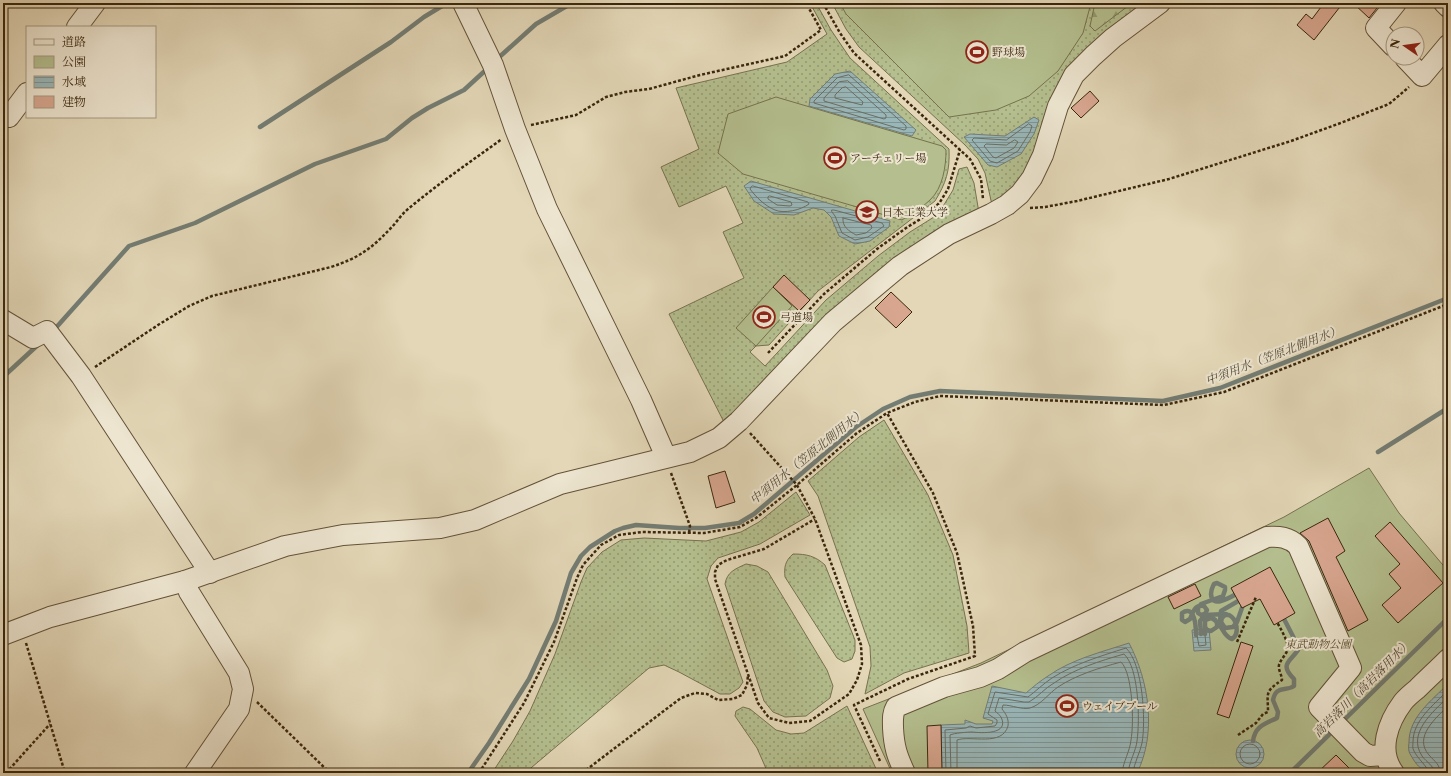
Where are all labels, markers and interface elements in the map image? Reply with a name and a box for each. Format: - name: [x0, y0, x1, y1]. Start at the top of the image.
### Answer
- legend: [26, 26, 156, 118]
- north arrow: [1385, 26, 1425, 66]
- text: 道路: [62, 34, 86, 49]
- text: N: [1387, 37, 1403, 50]
- sports icon: 野球場: [964, 39, 990, 65]
- place label: 野球場: [992, 45, 1025, 59]
- text: 公園: [62, 54, 86, 69]
- text: 水域: [62, 74, 86, 89]
- text: 建物: [62, 94, 86, 109]
- sports icon: アーチェリー場: [822, 145, 848, 171]
- place label: アーチェリー場: [850, 151, 926, 165]
- school or university icon: 日本工業大学: [854, 199, 880, 225]
- place label: 日本工業大学: [882, 205, 948, 219]
- sports icon: 弓道場: [751, 304, 777, 330]
- place label: 弓道場: [780, 310, 813, 324]
- water label: 中須用水（笠原北側用水）: [1203, 322, 1343, 388]
- water label: 中須用水（笠原北側用水）: [746, 405, 868, 507]
- water label: 高岩落川（高岩落用水）: [1310, 636, 1414, 740]
- park label: 東武動物公園: [1285, 637, 1353, 651]
- sports icon: ウェイブプール: [1054, 693, 1080, 719]
- place label: ウェイブプール: [1082, 699, 1158, 713]

